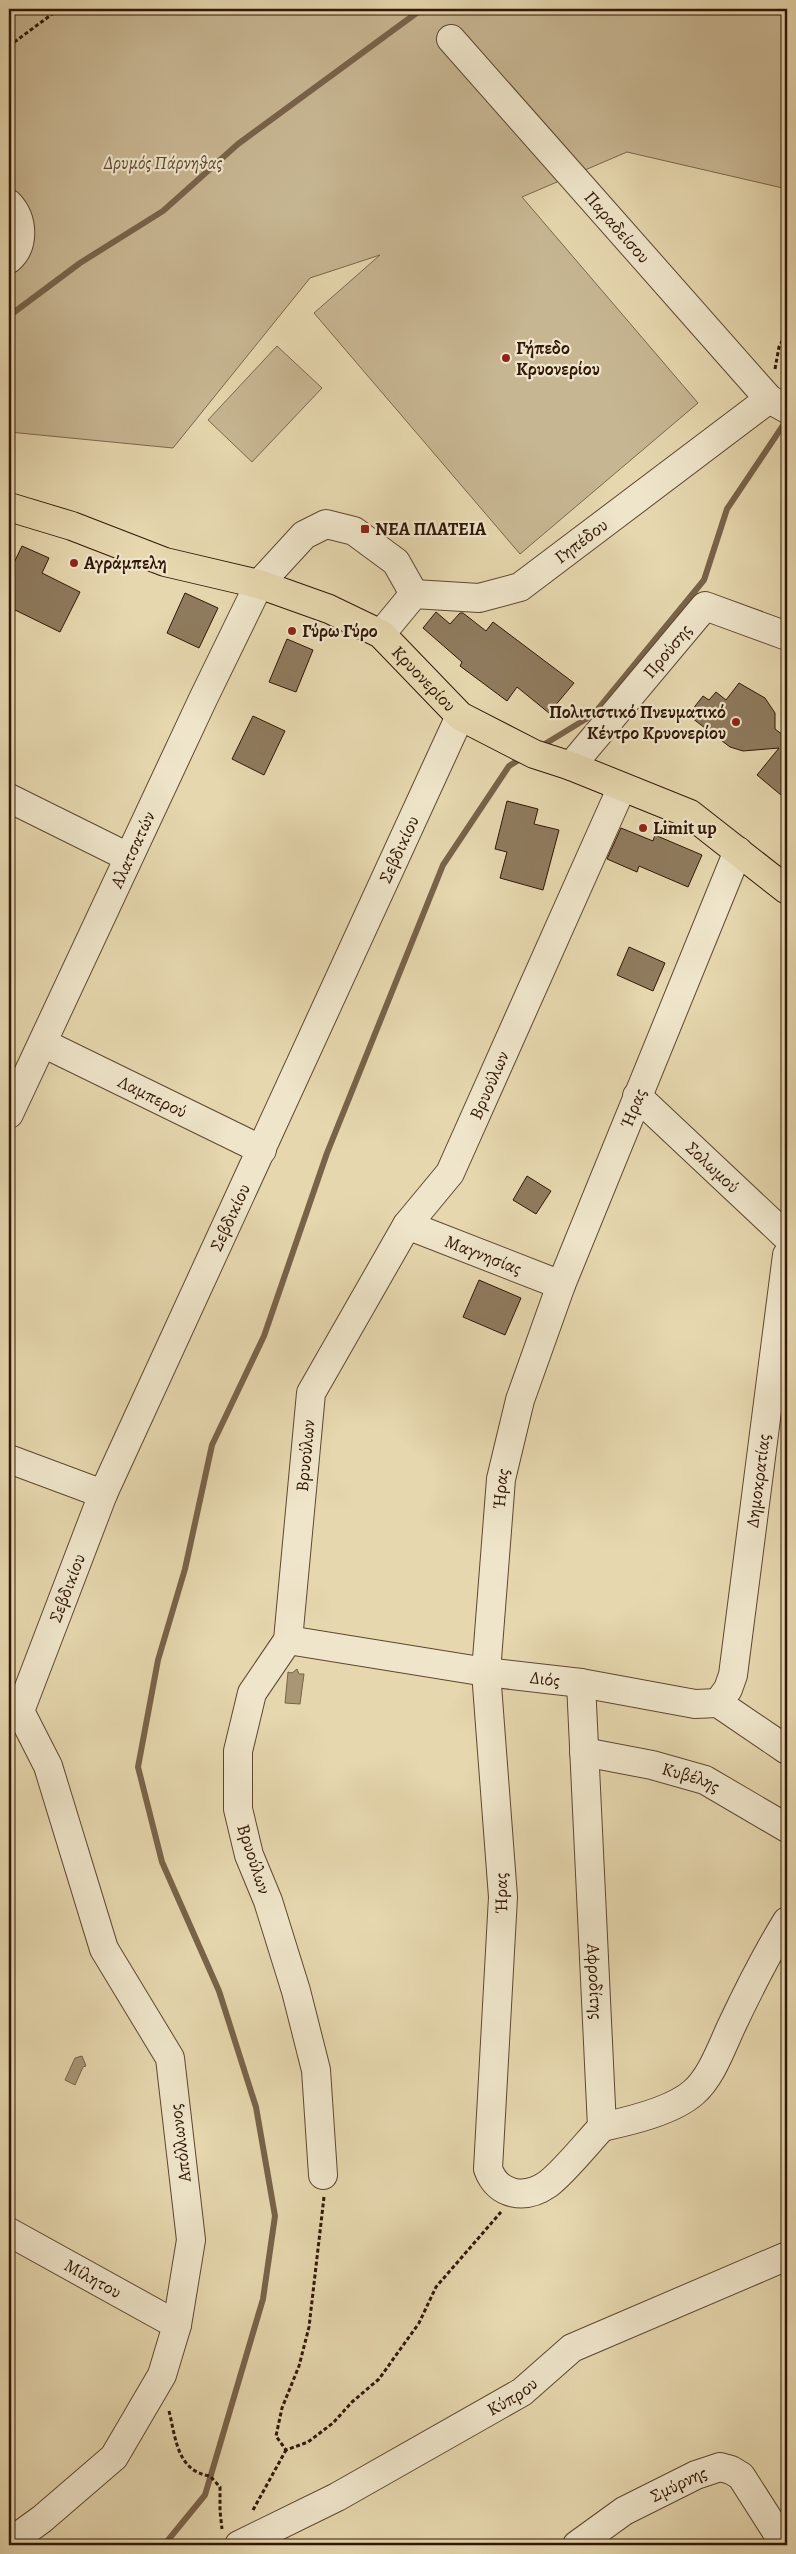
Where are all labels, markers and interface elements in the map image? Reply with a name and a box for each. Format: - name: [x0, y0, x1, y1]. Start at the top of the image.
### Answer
- park label: Δρυμός Πάρνηθας: [103, 151, 222, 175]
- street label: Παραδείσου: [579, 186, 656, 269]
- place label: Γήπεδο Κρυονερίου: [516, 336, 600, 381]
- marker: Γήπεδο Κρυονερίου: [500, 352, 512, 364]
- street label: Γηπέδου: [549, 513, 613, 569]
- place label: ΝΕΑ ΠΛΑΤΕΙΑ: [375, 517, 487, 541]
- marker: ΝΕΑ ΠΛΑΤΕΙΑ: [359, 523, 371, 535]
- place label: Αγράμπελη: [83, 551, 167, 575]
- marker: Αγράμπελη: [68, 557, 80, 569]
- place label: Γύρω Γύρο: [302, 619, 378, 643]
- street label: Προύσης: [637, 619, 697, 683]
- marker: Γύρω Γύρο: [286, 625, 298, 637]
- street label: Κρυονερίου: [386, 640, 461, 717]
- place label: Πολιτιστικό Πνευματικό Κέντρο Κρυονερίου: [549, 700, 726, 745]
- marker: Πολιτιστικό Πνευματικό Κέντρο Κρυονερίου: [730, 716, 742, 728]
- street label: Αλατσατών: [104, 807, 161, 893]
- street label: Σεβδικίου: [373, 812, 425, 887]
- place label: Limit up: [653, 816, 717, 840]
- marker: Limit up: [637, 822, 649, 834]
- street label: Βρυούλων: [463, 1047, 515, 1123]
- street label: Λαμπερού: [113, 1069, 191, 1124]
- street label: Ήρας: [614, 1085, 652, 1131]
- street label: Σολωμού: [681, 1136, 745, 1198]
- street label: Σεβδικίου: [204, 1180, 256, 1255]
- street label: Μαγνησίας: [441, 1229, 525, 1281]
- street label: Βρυούλων: [290, 1418, 320, 1493]
- street label: Δημοκρατίας: [740, 1432, 776, 1529]
- street label: Ήρας: [487, 1466, 515, 1510]
- street label: Σεβδικίου: [43, 1550, 91, 1626]
- street label: Διός: [529, 1665, 561, 1692]
- street label: Κυβέλης: [659, 1756, 725, 1798]
- street label: Βρυούλων: [231, 1821, 277, 1897]
- street label: Ήρας: [489, 1872, 513, 1914]
- street label: Αφροδίτης: [581, 1942, 609, 2020]
- street label: Απόλλωνος: [163, 2103, 197, 2184]
- street label: Μίλητου: [60, 2253, 126, 2304]
- street label: Κύπρου: [482, 2372, 543, 2422]
- street label: Σμύρνης: [646, 2460, 710, 2508]

